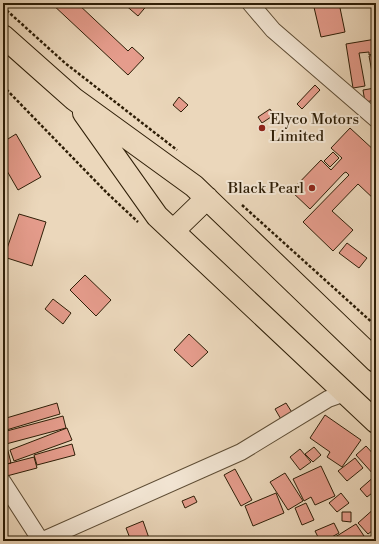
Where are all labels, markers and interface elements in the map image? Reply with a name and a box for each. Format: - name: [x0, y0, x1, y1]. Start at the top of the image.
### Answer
- place label: Elyco Motors Limited: [270, 110, 359, 146]
- marker: Elyco Motors Limited: [257, 123, 267, 133]
- place label: Black Pearl: [227, 179, 305, 198]
- marker: Black Pearl: [307, 183, 317, 193]

